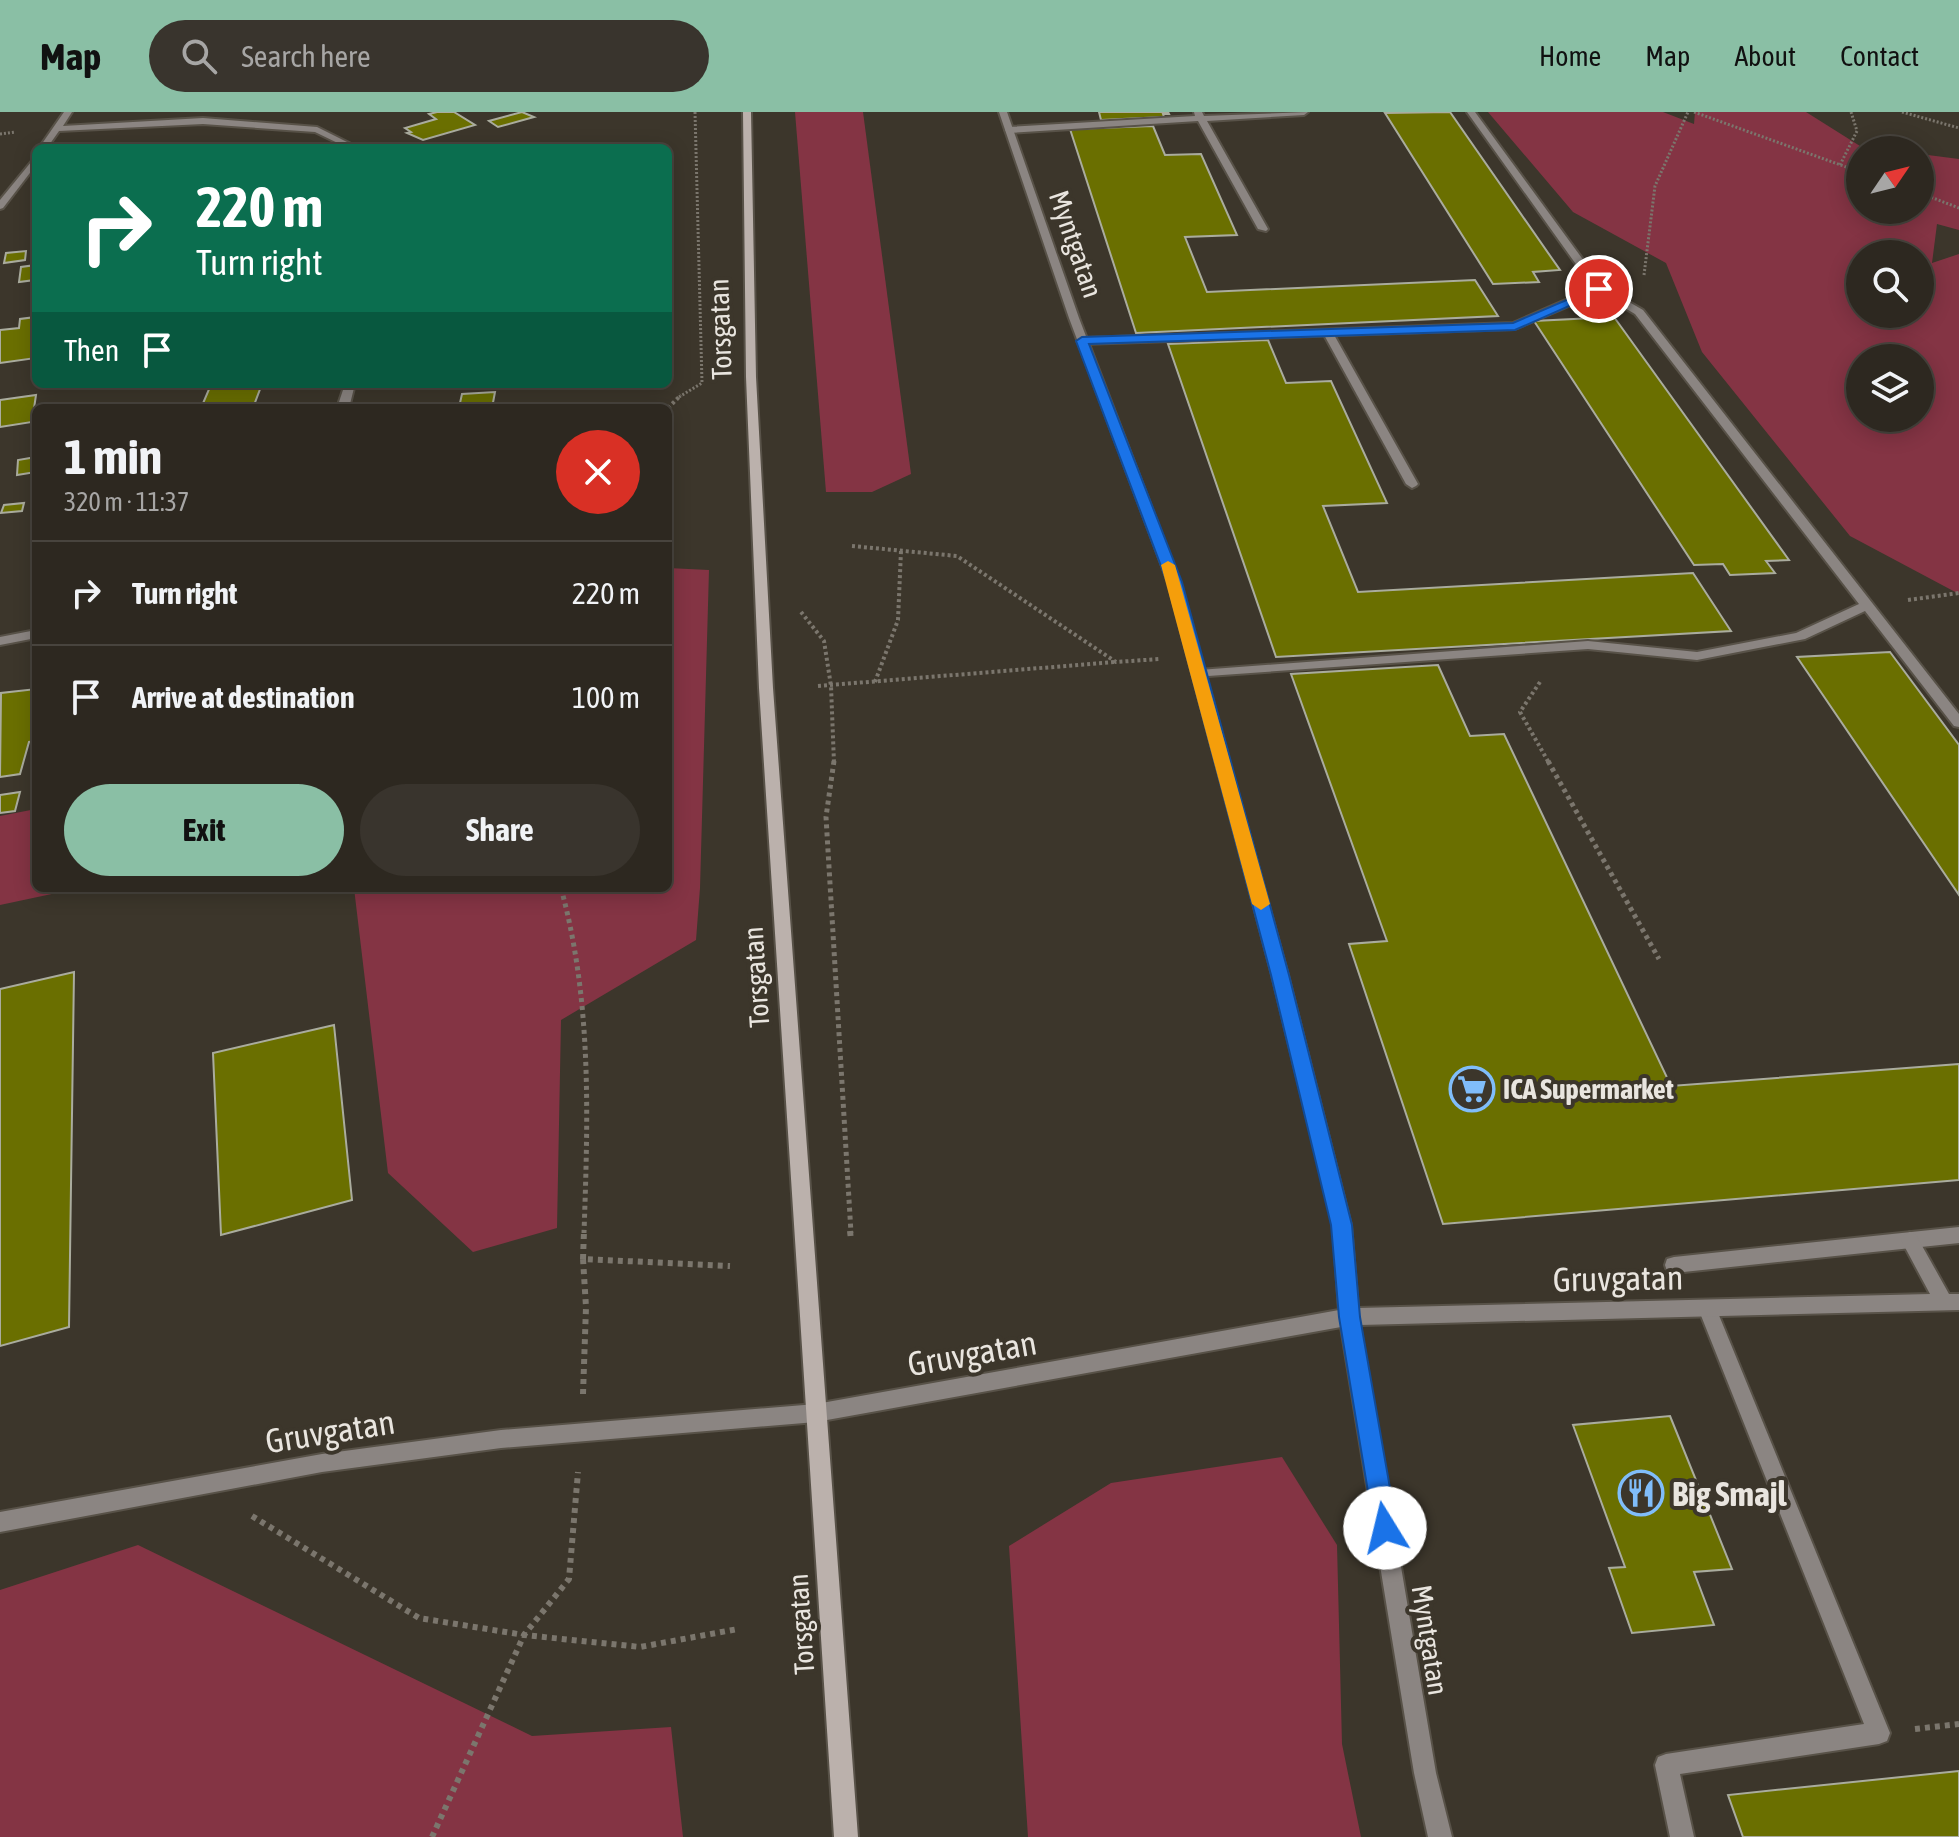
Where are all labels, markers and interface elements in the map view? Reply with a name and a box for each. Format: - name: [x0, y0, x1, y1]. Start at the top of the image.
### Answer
- search box: [149, 20, 709, 92]
- icon: search: [177, 34, 221, 78]
- text: Map: [40, 35, 101, 78]
- text: Search here: [241, 39, 371, 73]
- text: Home: [1539, 40, 1601, 72]
- text: Map: [1645, 40, 1690, 72]
- text: About: [1734, 40, 1796, 72]
- text: Contact: [1840, 40, 1919, 72]
- north arrow: [1846, 136, 1934, 224]
- map controls: [1846, 136, 1934, 432]
- text: 220 m: [196, 175, 323, 239]
- icon: right: [64, 176, 168, 280]
- street label: Myntgatan: [1043, 186, 1109, 302]
- button: search: [1846, 240, 1934, 328]
- text: Turn right: [196, 241, 323, 283]
- pin: [1565, 255, 1633, 323]
- icon: arrive: [1577, 267, 1621, 311]
- street label: Torsgatan: [702, 278, 738, 380]
- icon: arrive: [135, 328, 179, 372]
- text: Then: [64, 333, 119, 367]
- button: layers: [1846, 344, 1934, 432]
- text: 1 min: [64, 429, 162, 484]
- button: close: [556, 430, 640, 514]
- text: 320 m · 11:37: [64, 487, 189, 517]
- icon: right: [64, 571, 108, 615]
- text: Turn right: [132, 576, 238, 610]
- text: 220 m: [572, 576, 640, 610]
- icon: arrive: [64, 675, 108, 719]
- text: Arrive at destination: [132, 680, 354, 714]
- text: 100 m: [572, 680, 640, 714]
- button: Exit: [64, 784, 344, 876]
- button: Share: [360, 784, 640, 876]
- street label: Torsgatan: [737, 925, 775, 1029]
- supermarket icon: ICA Supermarket: [1448, 1065, 1496, 1113]
- place label: ICA Supermarket: [1503, 1073, 1674, 1105]
- street label: Gruvgatan: [1553, 1257, 1683, 1299]
- street label: Gruvgatan: [904, 1322, 1040, 1384]
- street label: Gruvgatan: [263, 1402, 397, 1460]
- restaurant icon: Big Smajl: [1617, 1469, 1665, 1517]
- place label: Big Smajl: [1672, 1474, 1788, 1513]
- position arrow: [1343, 1486, 1427, 1570]
- street label: Torsgatan: [782, 1572, 820, 1676]
- street label: Myntgatan: [1406, 1583, 1454, 1697]

